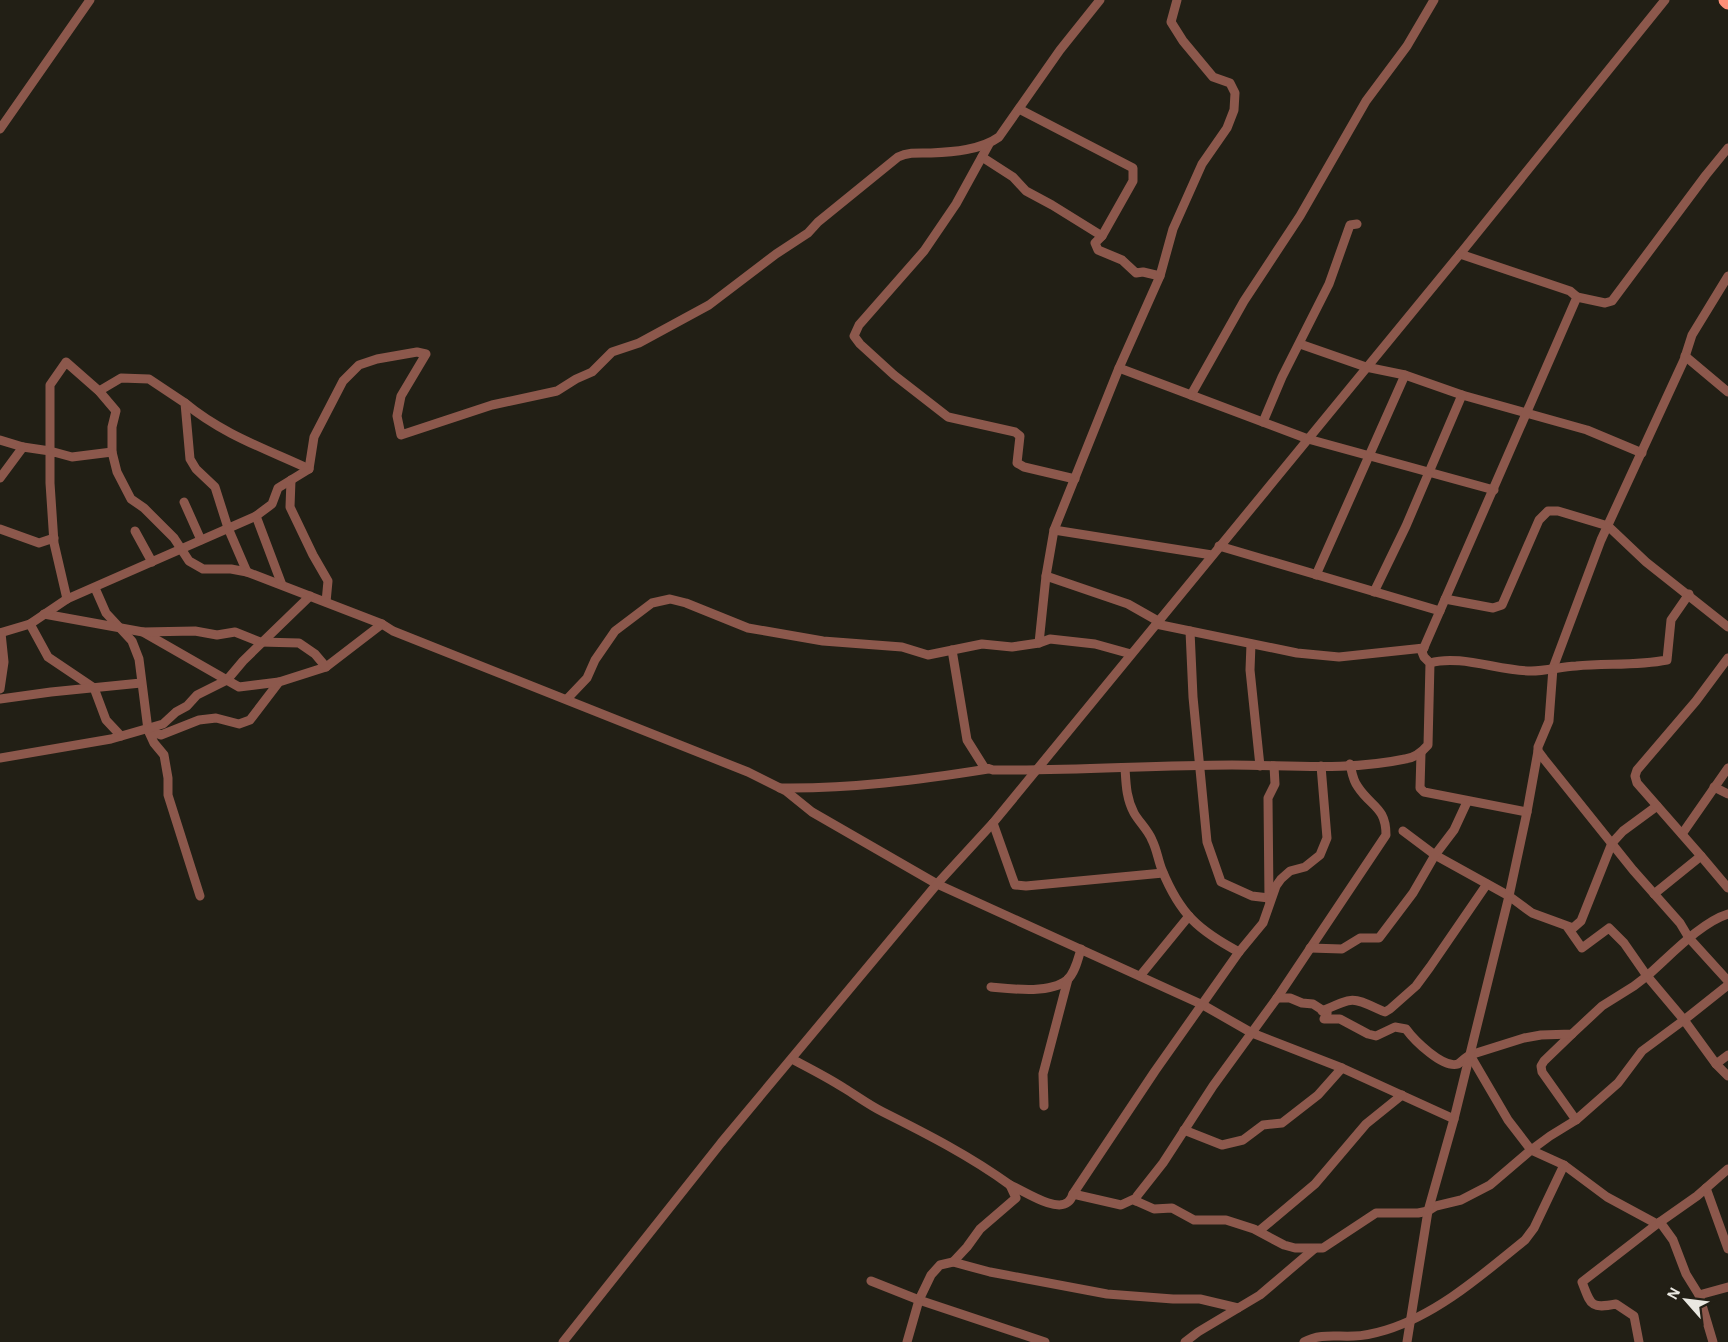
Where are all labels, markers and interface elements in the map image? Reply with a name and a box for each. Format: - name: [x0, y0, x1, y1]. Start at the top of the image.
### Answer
- north arrow: [1656, 1270, 1716, 1330]
- text: N: [1664, 1285, 1683, 1302]

